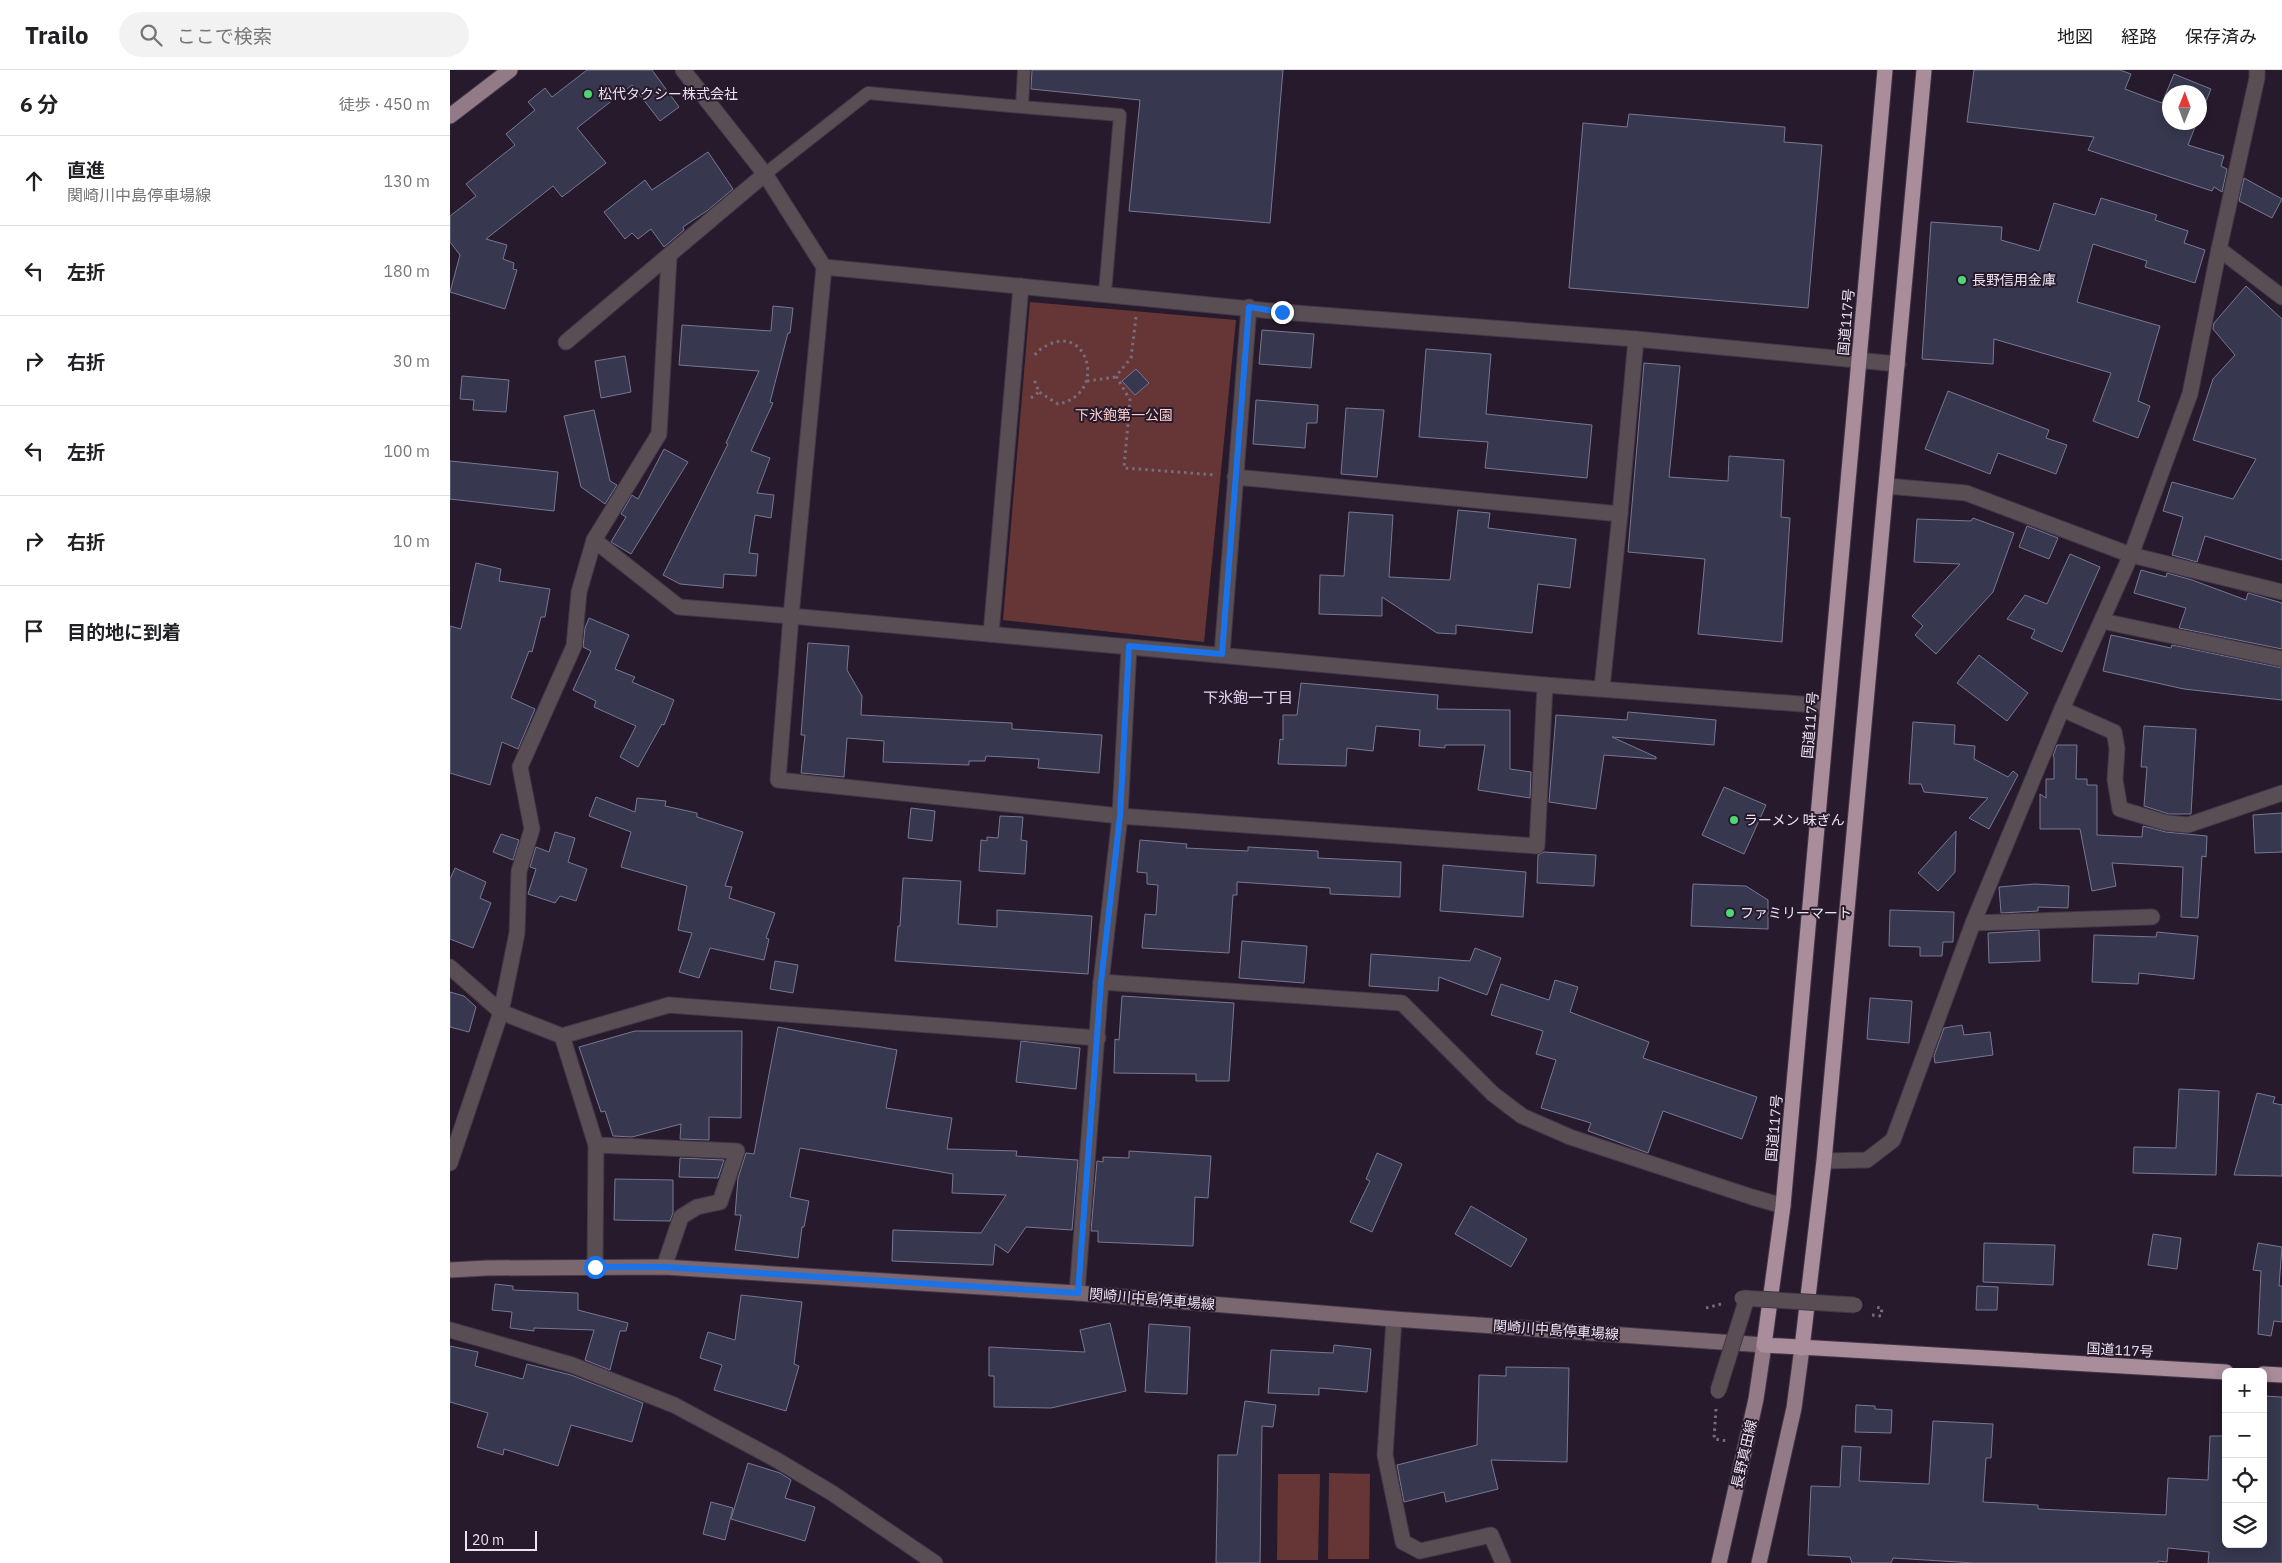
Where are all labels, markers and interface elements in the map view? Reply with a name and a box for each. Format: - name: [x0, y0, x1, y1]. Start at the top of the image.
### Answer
- search box: [119, 12, 469, 57]
- text: Trailo: [25, 19, 89, 51]
- icon: search: [137, 21, 165, 49]
- text: ここで検索: [177, 24, 272, 48]
- text: 地図: [2057, 25, 2093, 48]
- text: 経路: [2121, 25, 2157, 48]
- text: 保存済み: [2185, 25, 2257, 48]
- place label: 松代タクシー株式会社: [598, 85, 738, 103]
- north arrow: [2162, 85, 2207, 130]
- marker: 松代タクシー株式会社: [582, 88, 594, 100]
- text: 6 分: [20, 90, 59, 118]
- text: 徒歩 · 450 m: [339, 94, 430, 114]
- text: 直進: [67, 158, 105, 182]
- icon: ahead: [20, 167, 48, 195]
- text: 130 m: [383, 171, 430, 191]
- text: 関崎川中島停車場線: [67, 185, 211, 205]
- icon: left: [20, 257, 48, 285]
- text: 左折: [67, 260, 105, 284]
- text: 180 m: [383, 261, 430, 281]
- place label: 長野信用金庫: [1972, 271, 2056, 289]
- marker: 長野信用金庫: [1956, 274, 1968, 286]
- street label: 国道117号: [1834, 288, 1858, 356]
- route end: [1271, 301, 1294, 324]
- icon: right: [20, 347, 48, 375]
- text: 右折: [67, 350, 105, 374]
- text: 30 m: [393, 351, 430, 371]
- park label: 下氷鉋第一公園: [1075, 406, 1173, 424]
- icon: left: [20, 437, 48, 465]
- text: 左折: [67, 440, 105, 464]
- text: 100 m: [383, 441, 430, 461]
- icon: right: [20, 527, 48, 555]
- text: 右折: [67, 530, 105, 554]
- text: 10 m: [393, 531, 430, 551]
- icon: arrive: [20, 617, 48, 645]
- text: 目的地に到着: [67, 620, 181, 644]
- district label: 下氷鉋一丁目: [1203, 688, 1293, 707]
- street label: 国道117号: [1798, 691, 1822, 759]
- place label: ラーメン 味ぎん: [1744, 811, 1845, 829]
- marker: ラーメン 味ぎん: [1728, 814, 1740, 826]
- place label: ファミリーマート: [1740, 904, 1852, 922]
- marker: ファミリーマート: [1724, 907, 1736, 919]
- street label: 国道117号: [1762, 1094, 1786, 1162]
- route start: [584, 1256, 607, 1279]
- street label: 関崎川中島停車場線: [1088, 1285, 1216, 1313]
- street label: 関崎川中島停車場線: [1493, 1317, 1619, 1343]
- street label: 国道117号: [2086, 1339, 2154, 1361]
- map controls: [2222, 1368, 2267, 1548]
- button: +: [2222, 1368, 2267, 1413]
- button: −: [2222, 1413, 2267, 1458]
- street label: 長野真田線: [1727, 1418, 1761, 1490]
- button: locate: [2222, 1458, 2267, 1503]
- button: layers: [2222, 1503, 2267, 1548]
- scale bar: [465, 1528, 538, 1551]
- text: 20 m: [472, 1531, 504, 1549]

